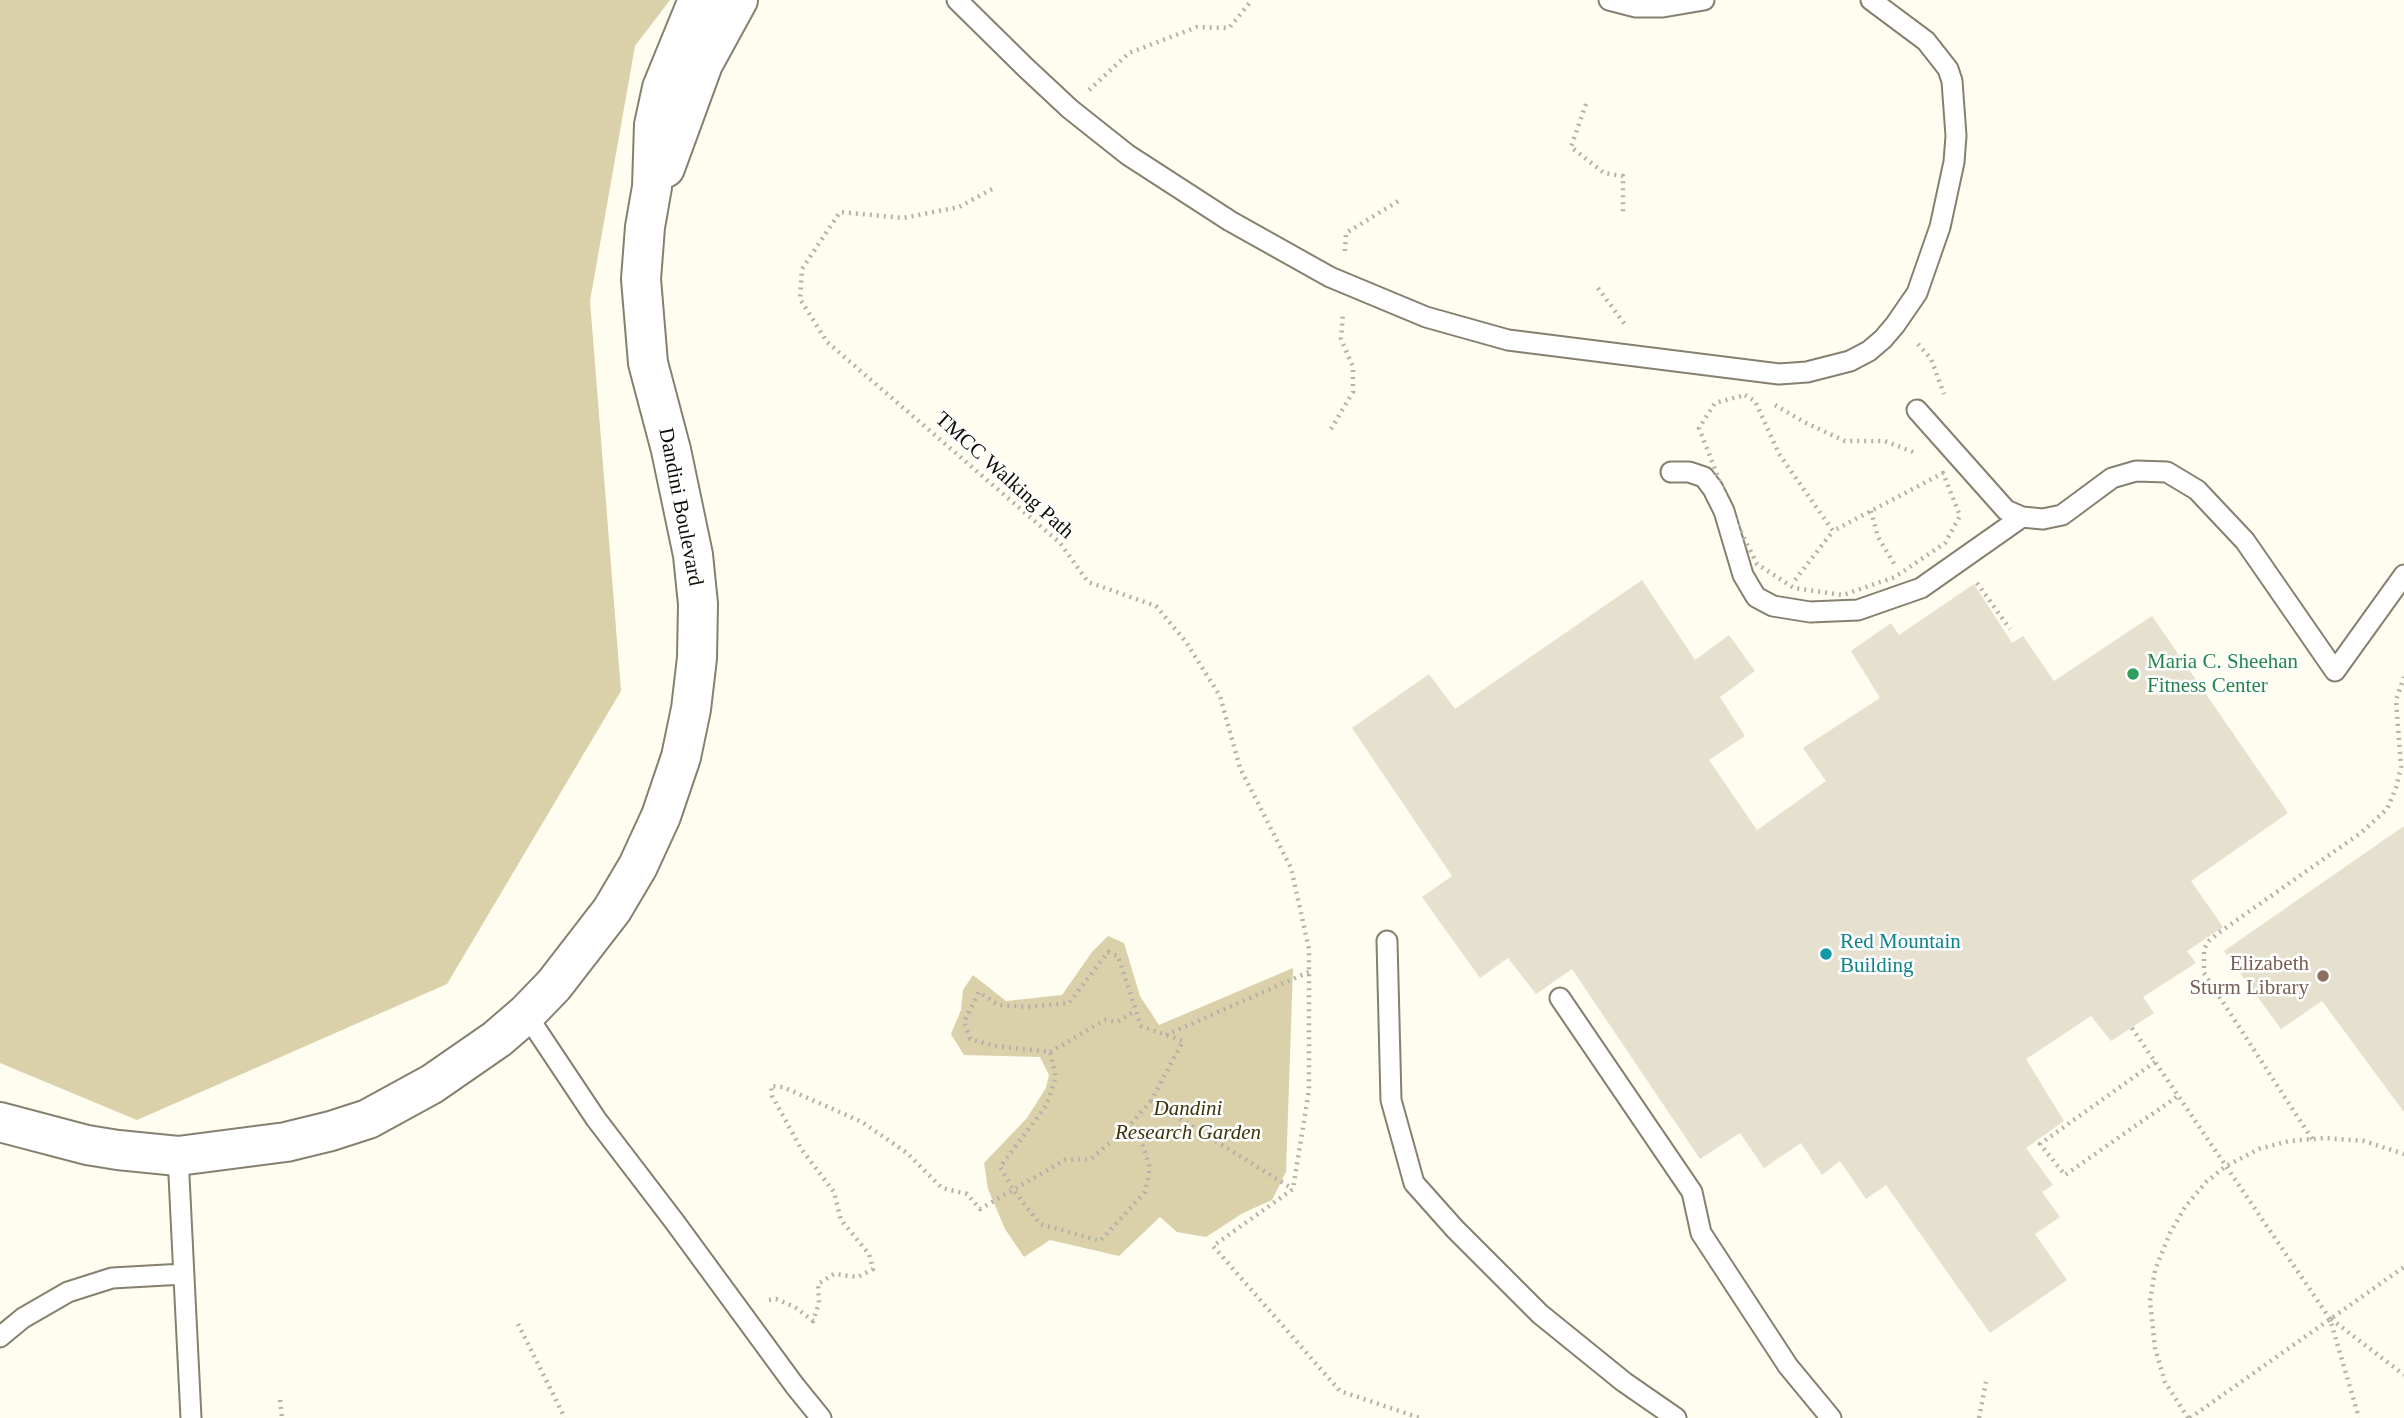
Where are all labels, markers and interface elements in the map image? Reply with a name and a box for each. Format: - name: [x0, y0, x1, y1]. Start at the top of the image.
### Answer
- street label: TMCC Walking Path: [929, 407, 1079, 545]
- street label: Dandini Boulevard: [652, 426, 708, 588]
- place label: Maria C. Sheehan Fitness Center: [2147, 649, 2298, 699]
- marker: Maria C. Sheehan Fitness Center: [2125, 666, 2141, 682]
- place label: Red Mountain Building: [1840, 929, 1961, 979]
- marker: Red Mountain Building: [1818, 946, 1834, 962]
- place label: Elizabeth Sturm Library: [2189, 951, 2309, 1001]
- marker: Elizabeth Sturm Library: [2315, 968, 2331, 984]
- park label: Dandini Research Garden: [1115, 1096, 1261, 1146]

